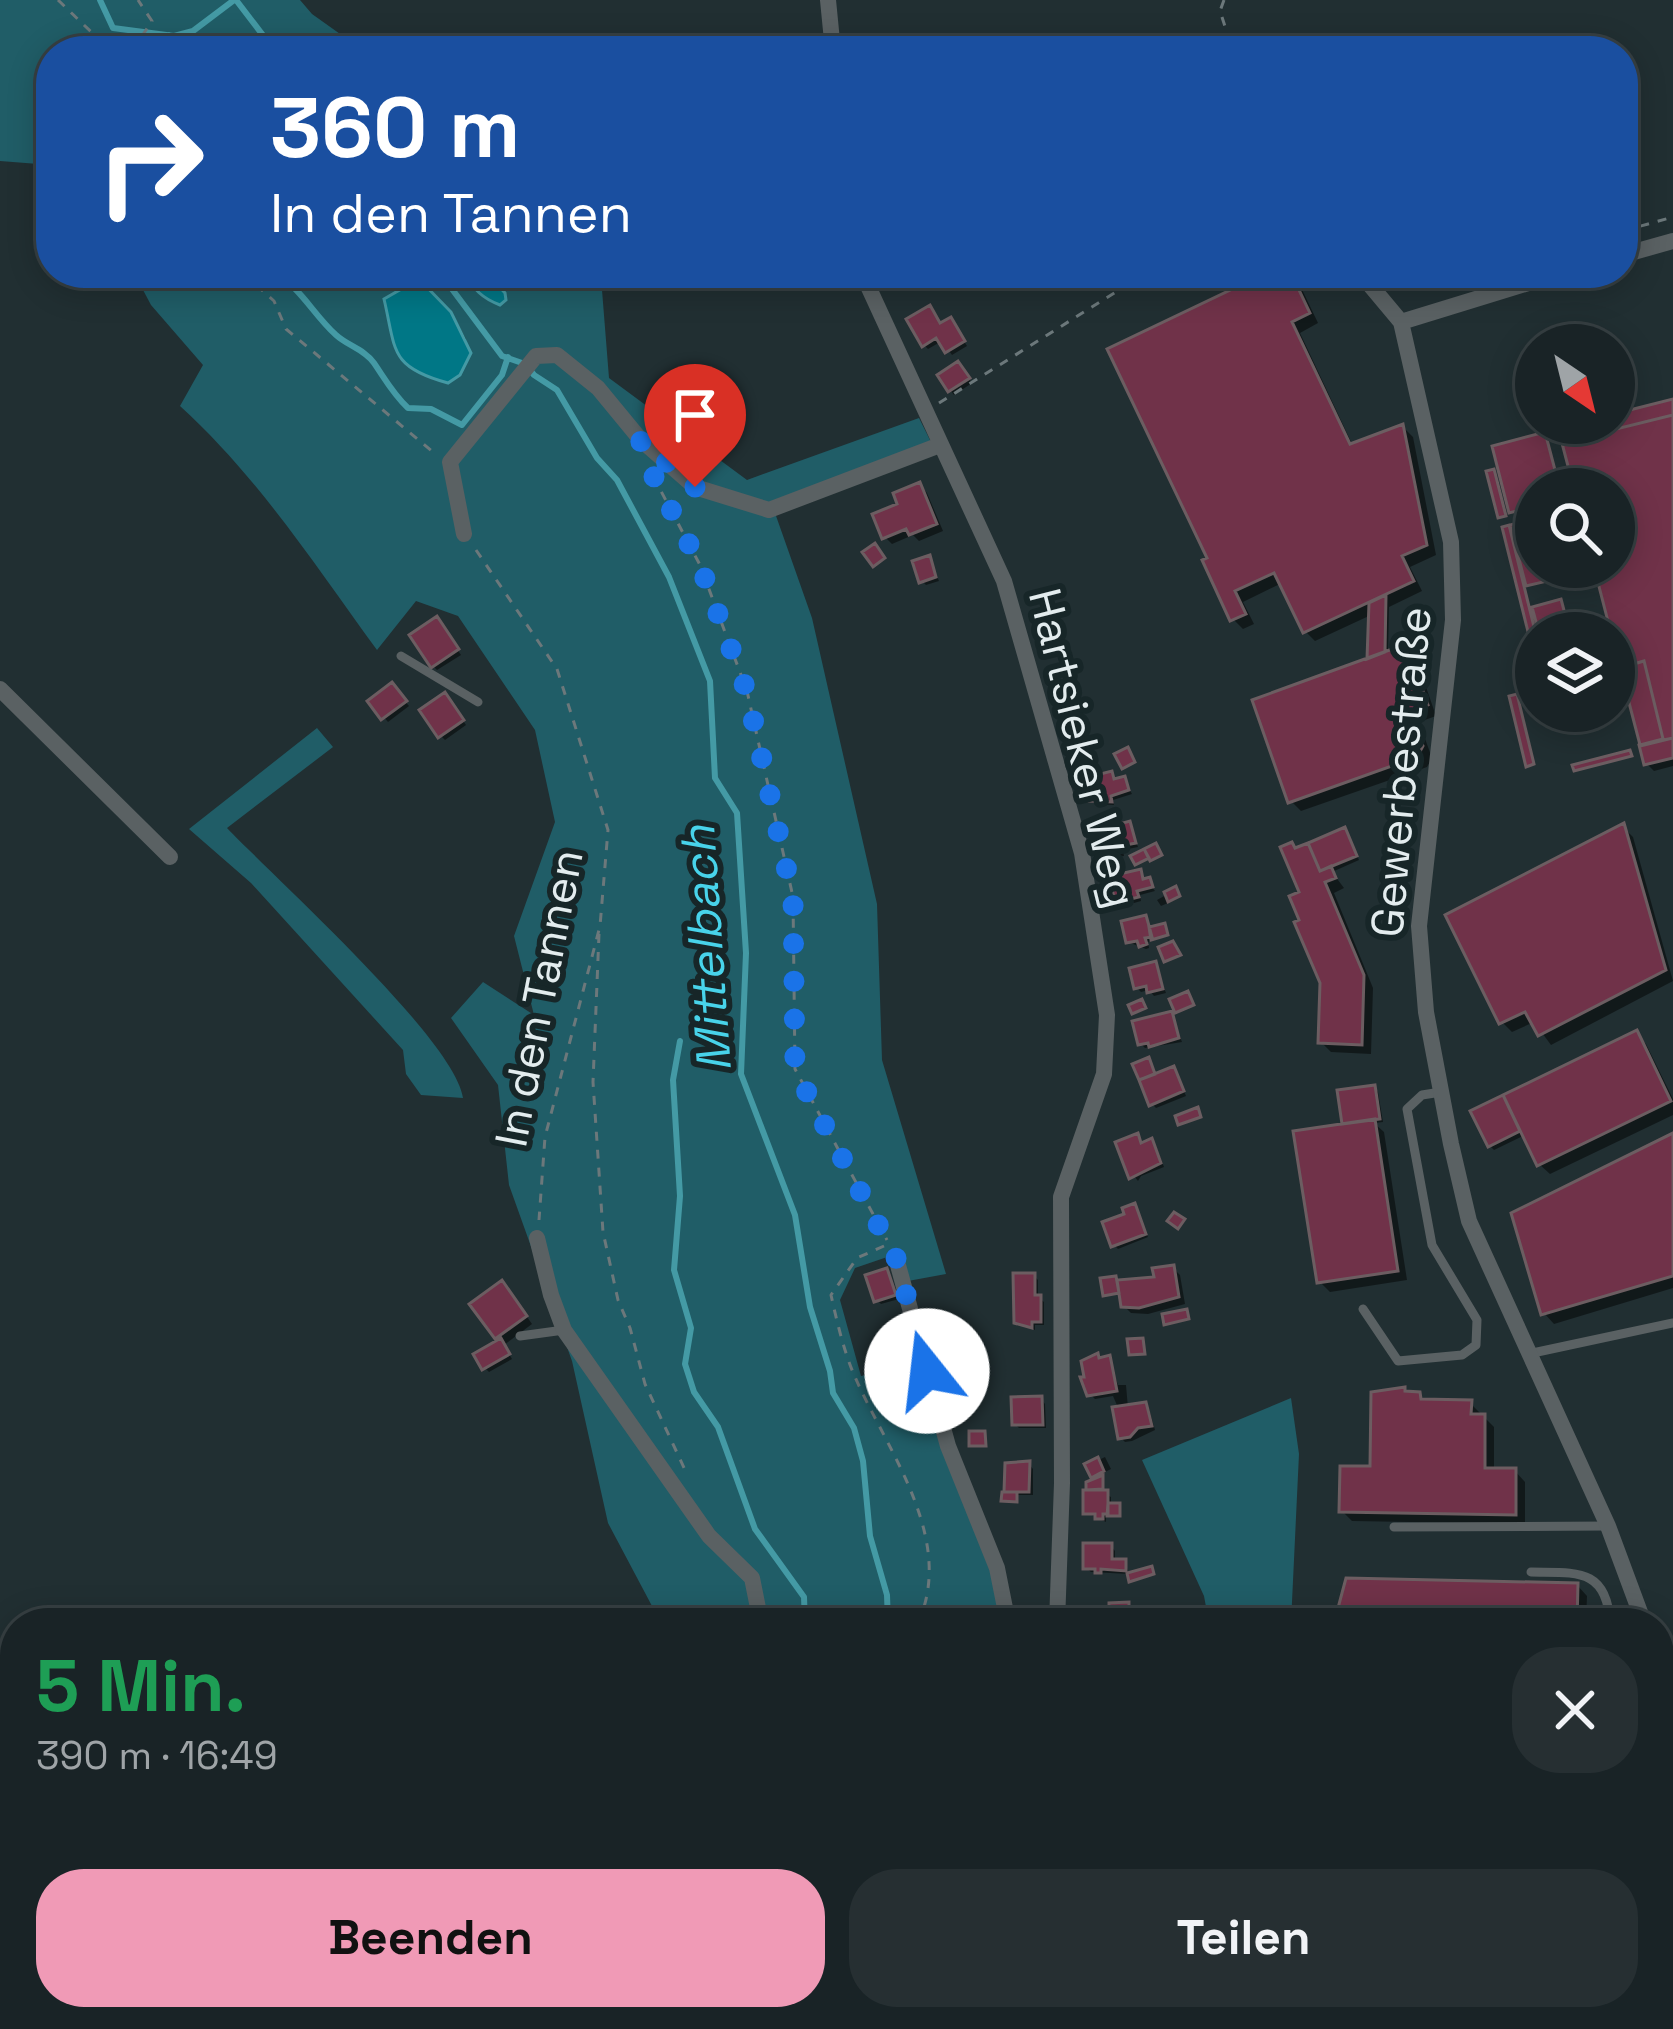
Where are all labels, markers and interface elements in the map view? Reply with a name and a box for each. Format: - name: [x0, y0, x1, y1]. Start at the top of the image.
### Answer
- text: 360 m: [270, 74, 521, 182]
- icon: right: [72, 84, 228, 240]
- text: In den Tannen: [270, 179, 632, 248]
- north arrow: [1515, 324, 1635, 444]
- map controls: [1515, 324, 1635, 732]
- pin: [644, 364, 746, 487]
- icon: arrive: [662, 382, 728, 448]
- button: search: [1515, 468, 1635, 588]
- street label: Hartsieker Weg: [1016, 583, 1150, 913]
- street label: Gewerbestraße: [1358, 604, 1444, 940]
- button: layers: [1515, 612, 1635, 732]
- water label: Mittelbach: [667, 822, 745, 1074]
- street label: In den Tannen: [482, 845, 596, 1151]
- position arrow: [864, 1308, 990, 1434]
- text: 5 Min.: [36, 1640, 246, 1732]
- button: close: [1512, 1647, 1638, 1773]
- text: 390 m · 16:49: [36, 1731, 278, 1780]
- button: Beenden: [36, 1869, 825, 2007]
- button: Teilen: [849, 1869, 1638, 2007]

